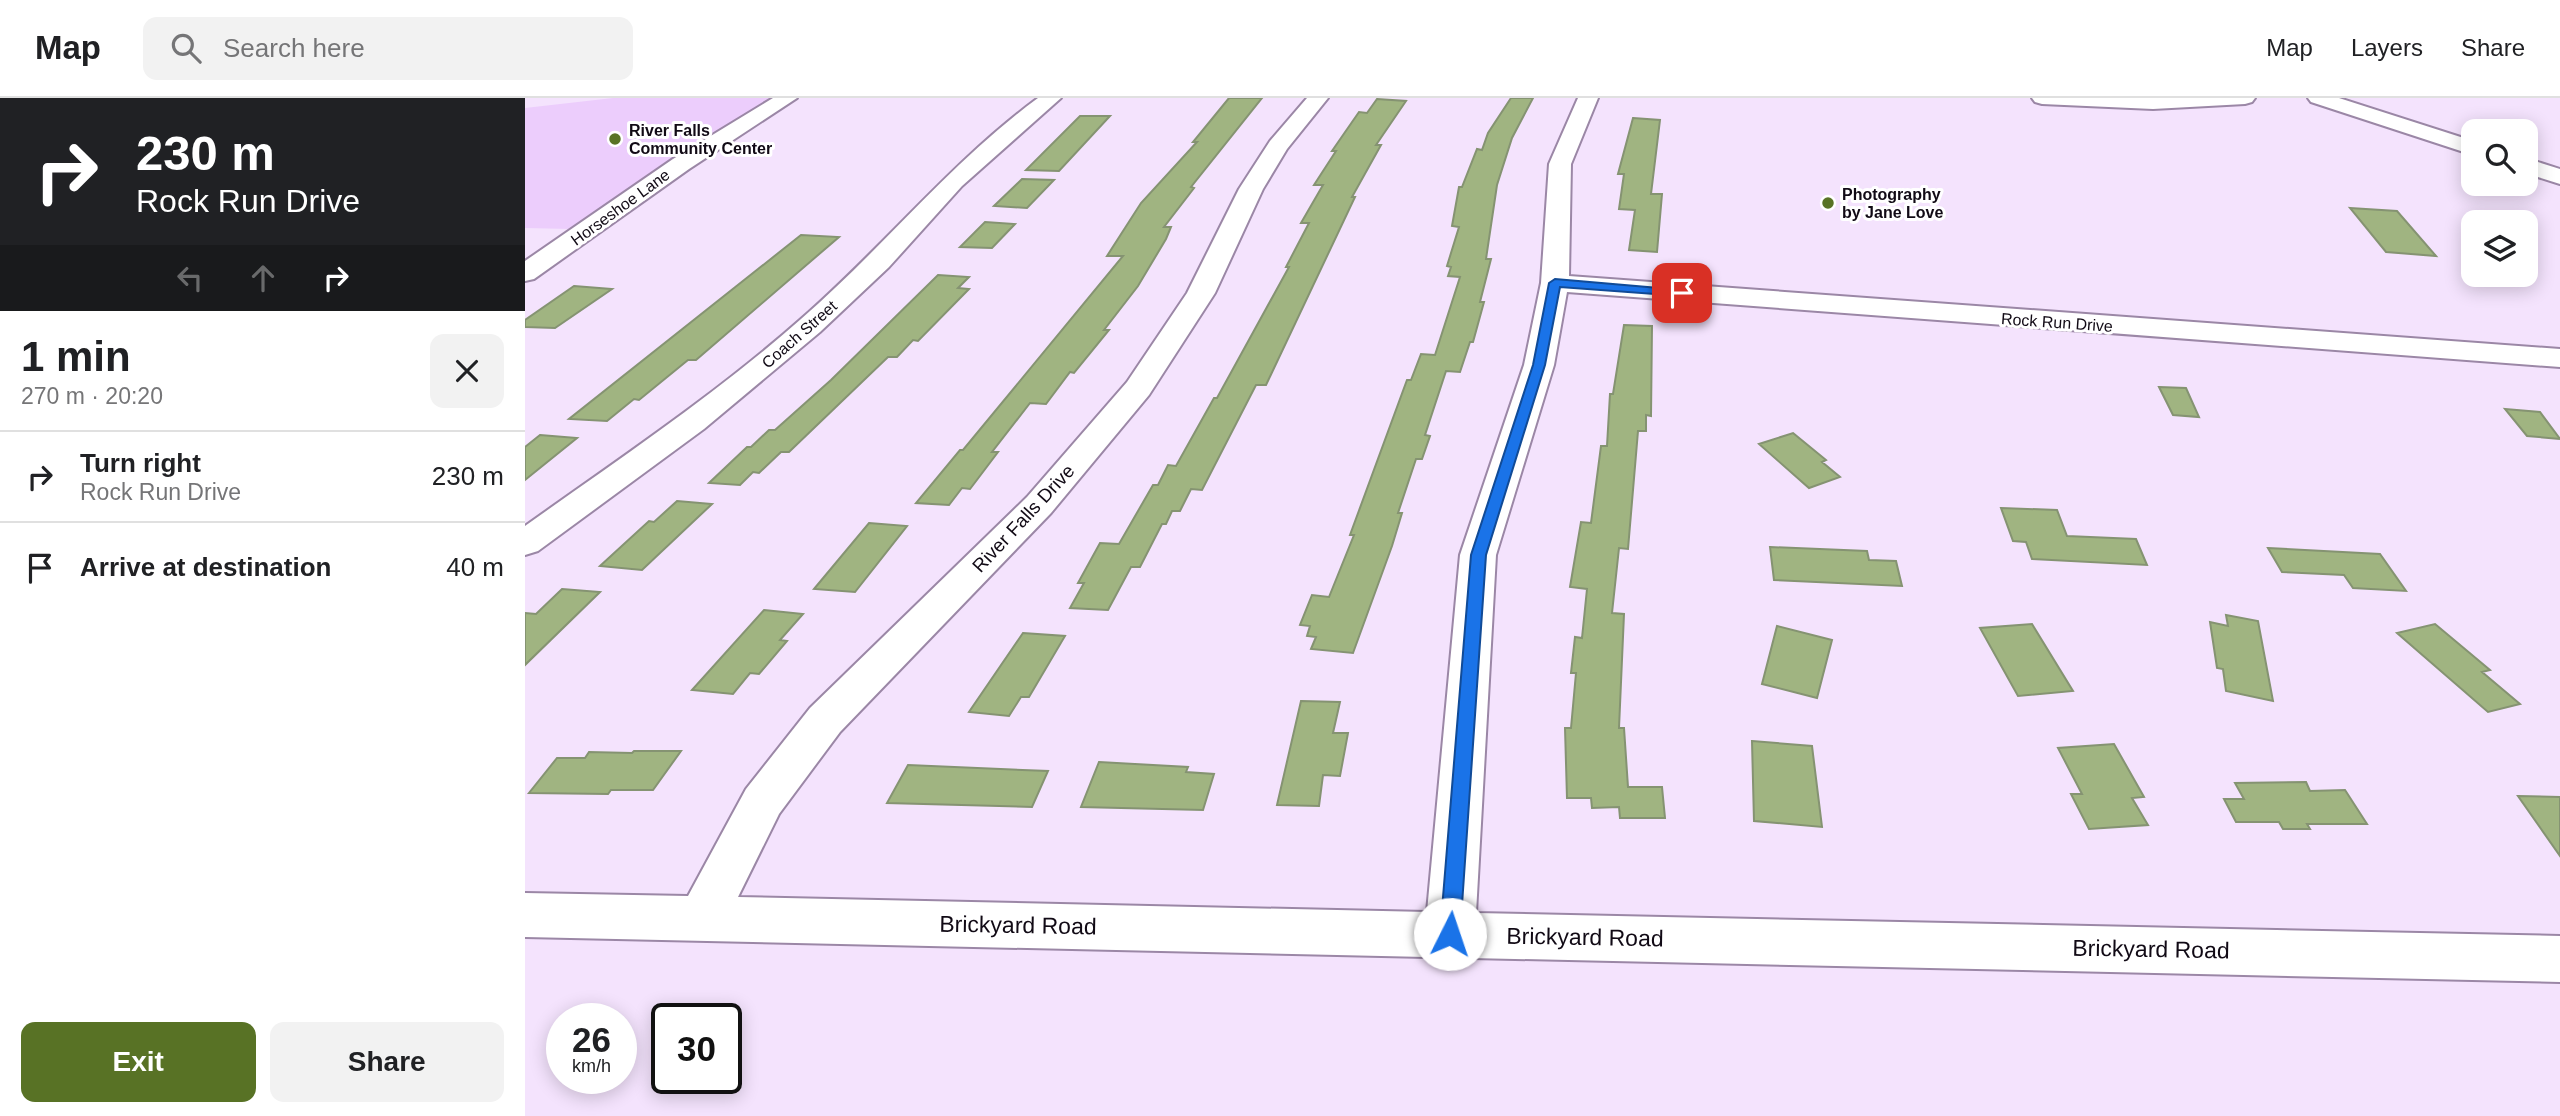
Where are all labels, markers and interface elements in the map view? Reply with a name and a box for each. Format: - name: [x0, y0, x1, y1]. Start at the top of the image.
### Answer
- search box: [143, 17, 633, 80]
- text: Map: [35, 29, 101, 66]
- icon: search: [167, 29, 205, 67]
- text: Search here: [223, 33, 365, 63]
- text: Map: [2266, 34, 2313, 61]
- text: Layers: [2351, 34, 2423, 61]
- text: Share: [2461, 34, 2525, 61]
- map controls: [2461, 119, 2538, 287]
- button: search: [2461, 119, 2538, 196]
- place label: River Falls Community Center: [629, 122, 772, 157]
- icon: right: [21, 126, 112, 217]
- text: 230 m: [136, 126, 275, 180]
- marker: River Falls Community Center: [607, 131, 623, 147]
- street label: Horseshoe Lane: [568, 166, 673, 249]
- text: Rock Run Drive: [136, 183, 360, 219]
- place label: Photography by Jane Love: [1842, 186, 1943, 221]
- marker: Photography by Jane Love: [1820, 195, 1836, 211]
- button: layers: [2461, 210, 2538, 287]
- icon: left: [171, 259, 209, 297]
- icon: ahead: [244, 259, 282, 297]
- icon: right: [317, 259, 355, 297]
- pin: [1652, 263, 1712, 323]
- icon: arrive: [1663, 274, 1701, 312]
- street label: Coach Street: [759, 297, 841, 371]
- street label: Rock Run Drive: [2000, 310, 2114, 335]
- text: 1 min: [21, 333, 131, 380]
- button: close: [430, 334, 504, 408]
- text: 270 m · 20:20: [21, 383, 163, 409]
- text: Turn right: [80, 448, 201, 478]
- icon: right: [21, 458, 59, 496]
- street label: River Falls Drive: [968, 460, 1079, 576]
- text: 230 m: [432, 461, 504, 491]
- text: Rock Run Drive: [80, 479, 241, 505]
- icon: arrive: [21, 549, 59, 587]
- text: Arrive at destination: [80, 552, 331, 582]
- text: 40 m: [446, 552, 504, 582]
- position arrow: [1413, 897, 1487, 971]
- street label: Brickyard Road: [939, 911, 1097, 939]
- street label: Brickyard Road: [1506, 923, 1664, 951]
- street label: Brickyard Road: [2072, 935, 2230, 963]
- speed limit sign: 30: [651, 1003, 742, 1094]
- text: 26: [572, 1020, 611, 1059]
- button: Exit: [21, 1022, 256, 1102]
- button: Share: [270, 1022, 504, 1102]
- text: km/h: [572, 1056, 611, 1076]

